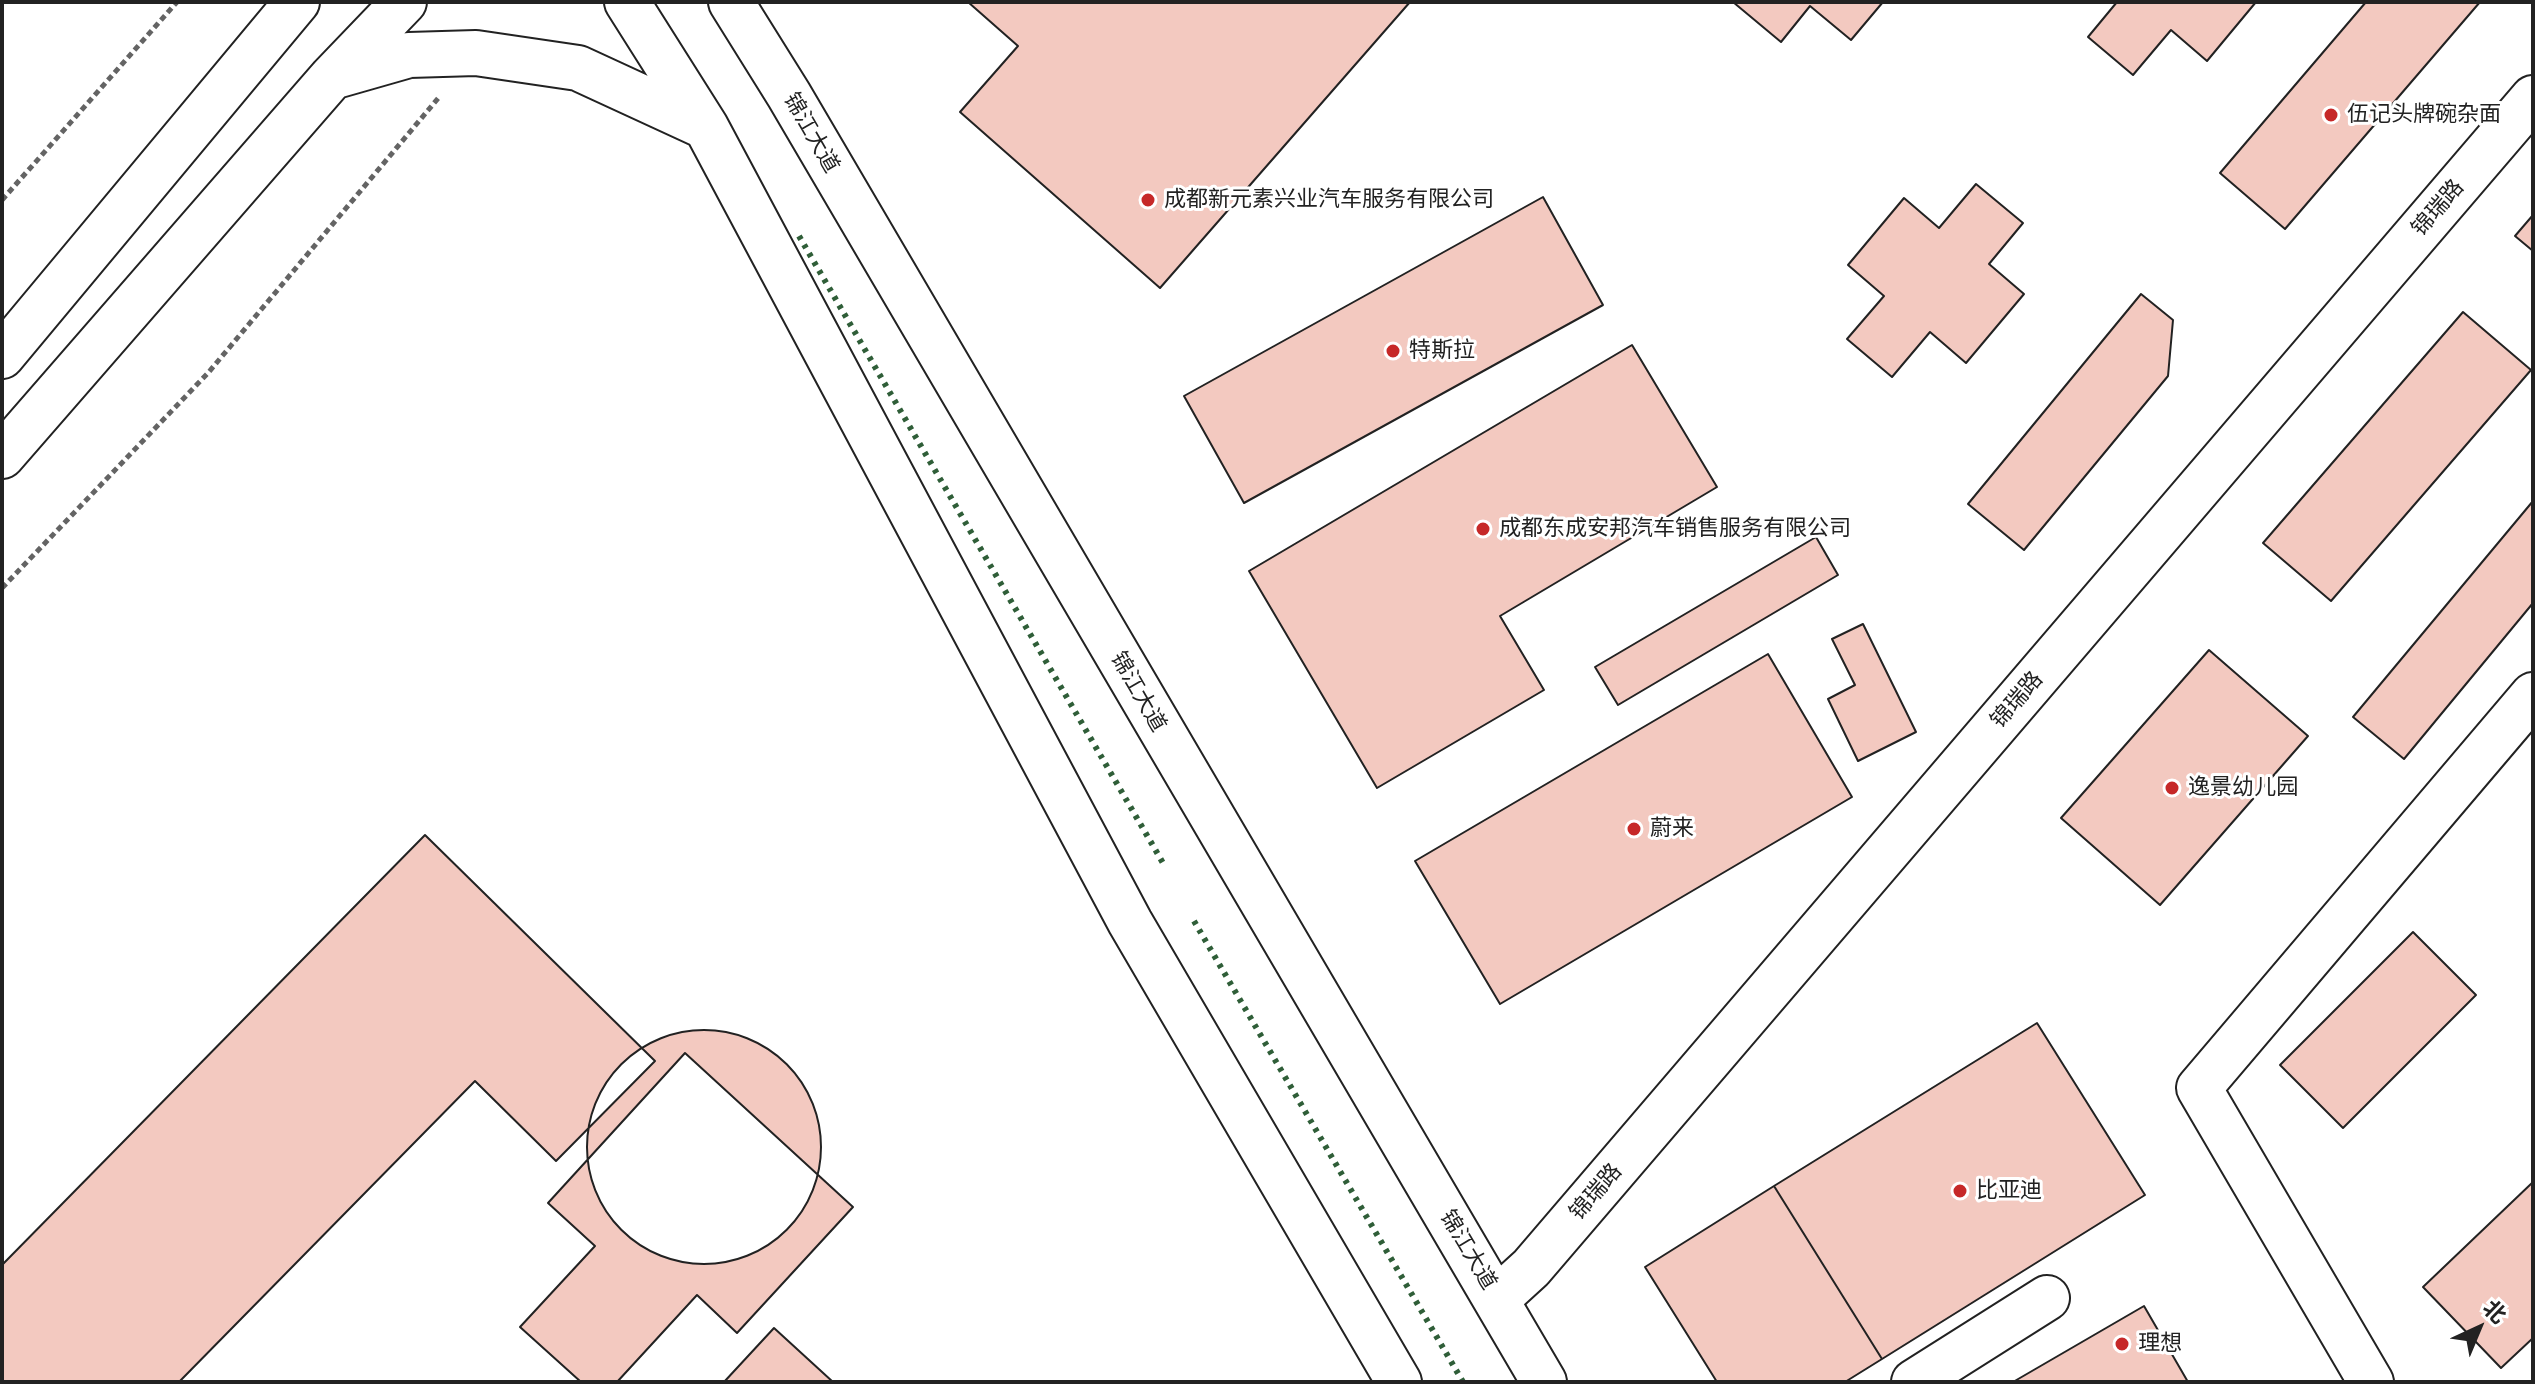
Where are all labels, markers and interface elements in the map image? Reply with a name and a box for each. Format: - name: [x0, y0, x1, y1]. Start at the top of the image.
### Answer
- street label: 锦江大道: [778, 88, 844, 178]
- place label: 伍记头牌碗杂面: [2347, 102, 2501, 128]
- marker: 伍记头牌碗杂面: [2322, 106, 2340, 124]
- street label: 锦瑞路: [2406, 174, 2470, 242]
- place label: 成都新元素兴业汽车服务有限公司: [1164, 187, 1494, 213]
- marker: 成都新元素兴业汽车服务有限公司: [1139, 191, 1157, 209]
- place label: 特斯拉: [1409, 338, 1475, 364]
- marker: 特斯拉: [1384, 342, 1402, 360]
- place label: 成都东成安邦汽车销售服务有限公司: [1499, 516, 1851, 542]
- marker: 成都东成安邦汽车销售服务有限公司: [1474, 520, 1492, 538]
- street label: 锦江大道: [1105, 647, 1171, 737]
- street label: 锦瑞路: [1985, 666, 2049, 734]
- place label: 逸景幼儿园: [2188, 775, 2298, 801]
- marker: 逸景幼儿园: [2163, 779, 2181, 797]
- place label: 蔚来: [1650, 816, 1694, 842]
- marker: 蔚来: [1625, 820, 1643, 838]
- street label: 锦瑞路: [1564, 1158, 1628, 1226]
- place label: 比亚迪: [1976, 1178, 2042, 1204]
- marker: 比亚迪: [1951, 1182, 1969, 1200]
- street label: 锦江大道: [1434, 1205, 1502, 1295]
- north arrow: [2439, 1288, 2519, 1368]
- text: 北: [2477, 1291, 2515, 1330]
- place label: 理想: [2138, 1331, 2182, 1357]
- marker: 理想: [2113, 1335, 2131, 1353]

